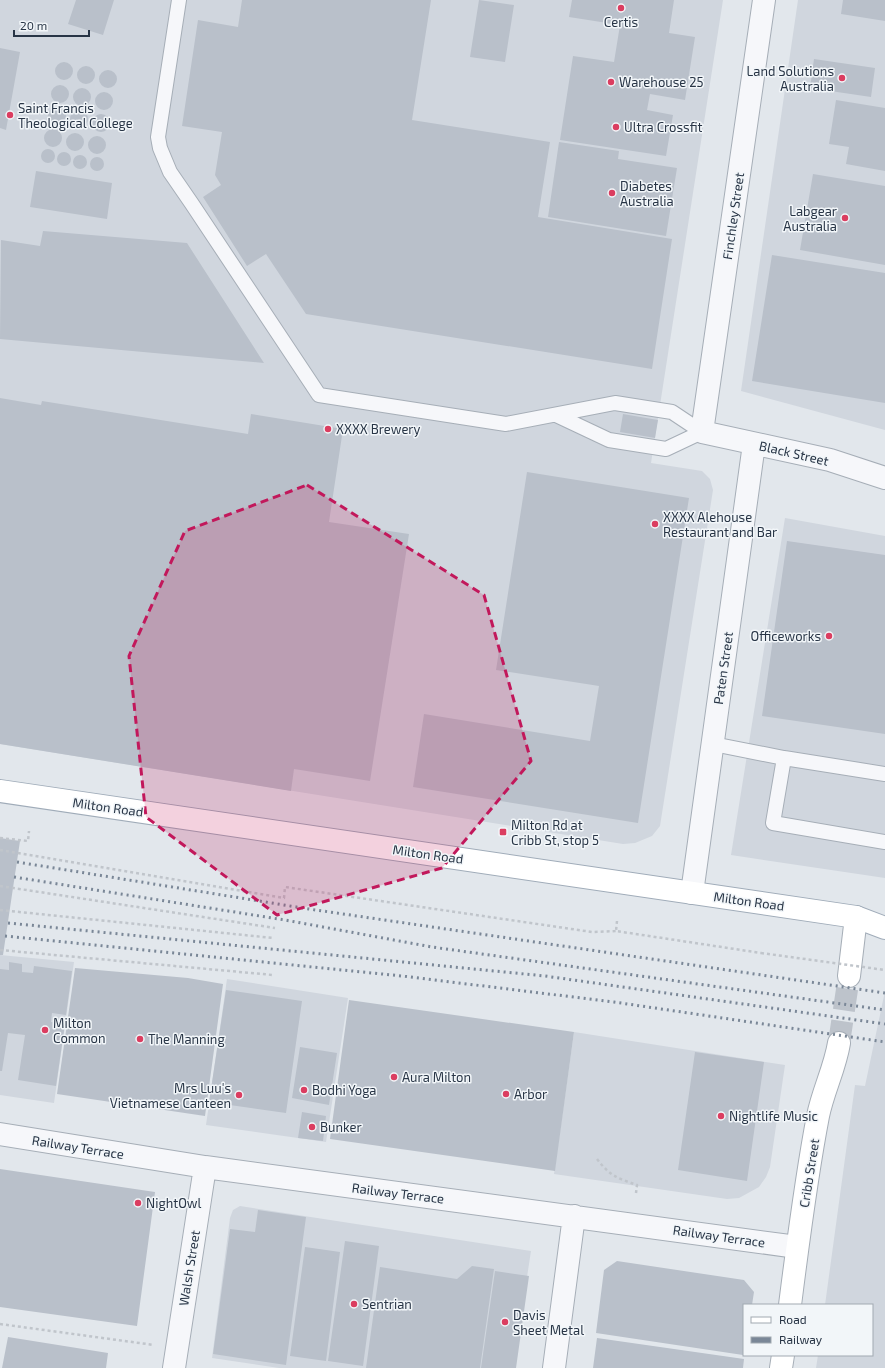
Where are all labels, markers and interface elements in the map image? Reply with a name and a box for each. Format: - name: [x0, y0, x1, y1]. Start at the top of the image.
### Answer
- marker: Certis: [616, 3, 626, 13]
- scale bar: [14, 12, 89, 38]
- place label: Certis: [604, 14, 638, 30]
- text: 20 m: [20, 18, 47, 32]
- place label: Land Solutions Australia: [747, 63, 834, 94]
- marker: Land Solutions Australia: [837, 73, 847, 83]
- place label: Warehouse 25: [619, 74, 703, 90]
- marker: Warehouse 25: [606, 77, 616, 87]
- place label: Saint Francis Theological College: [18, 100, 133, 131]
- marker: Saint Francis Theological College: [5, 110, 15, 120]
- place label: Ultra Crossfit: [624, 119, 703, 135]
- marker: Ultra Crossfit: [611, 122, 621, 132]
- street label: Finchley Street: [719, 171, 747, 261]
- place label: Diabetes Australia: [620, 178, 674, 209]
- marker: Diabetes Australia: [607, 188, 617, 198]
- place label: Labgear Australia: [783, 203, 837, 234]
- marker: Labgear Australia: [840, 213, 850, 223]
- place label: XXXX Brewery: [336, 421, 421, 437]
- marker: XXXX Brewery: [323, 424, 333, 434]
- street label: Black Street: [758, 437, 830, 469]
- place label: XXXX Alehouse Restaurant and Bar: [663, 509, 777, 540]
- marker: XXXX Alehouse Restaurant and Bar: [650, 519, 660, 529]
- place label: Officeworks: [751, 628, 821, 644]
- street label: Paten Street: [710, 631, 736, 705]
- marker: Officeworks: [824, 631, 834, 641]
- street label: Milton Road: [72, 794, 144, 820]
- place label: Milton Rd at Cribb St, stop 5: [511, 817, 599, 848]
- marker: Milton Rd at Cribb St, stop 5: [498, 827, 508, 837]
- street label: Milton Road: [392, 841, 464, 867]
- street label: Milton Road: [713, 888, 785, 914]
- place label: Milton Common: [53, 1015, 106, 1046]
- marker: Milton Common: [40, 1025, 50, 1035]
- place label: The Manning: [148, 1031, 225, 1047]
- marker: The Manning: [135, 1034, 145, 1044]
- place label: Aura Milton: [402, 1069, 471, 1085]
- marker: Aura Milton: [389, 1072, 399, 1082]
- place label: Mrs Luu's Vietnamese Canteen: [110, 1080, 231, 1111]
- place label: Bodhi Yoga: [312, 1082, 376, 1098]
- marker: Bodhi Yoga: [299, 1085, 309, 1095]
- place label: Arbor: [514, 1086, 547, 1102]
- marker: Arbor: [501, 1089, 511, 1099]
- marker: Mrs Luu's Vietnamese Canteen: [234, 1090, 244, 1100]
- place label: Nightlife Music: [729, 1108, 818, 1124]
- marker: Nightlife Music: [716, 1111, 726, 1121]
- place label: Bunker: [320, 1119, 362, 1135]
- marker: Bunker: [307, 1122, 317, 1132]
- street label: Railway Terrace: [31, 1132, 125, 1162]
- street label: Cribb Street: [796, 1137, 822, 1209]
- street label: Railway Terrace: [351, 1179, 445, 1207]
- place label: NightOwl: [146, 1195, 202, 1211]
- marker: NightOwl: [133, 1198, 143, 1208]
- street label: Railway Terrace: [672, 1222, 766, 1250]
- street label: Walsh Street: [175, 1229, 203, 1307]
- place label: Sentrian: [362, 1296, 412, 1312]
- marker: Sentrian: [349, 1299, 359, 1309]
- legend: [743, 1304, 873, 1356]
- place label: Davis Sheet Metal: [513, 1307, 584, 1338]
- text: Road: [779, 1312, 807, 1326]
- marker: Davis Sheet Metal: [500, 1317, 510, 1327]
- text: Railway: [779, 1332, 823, 1346]

